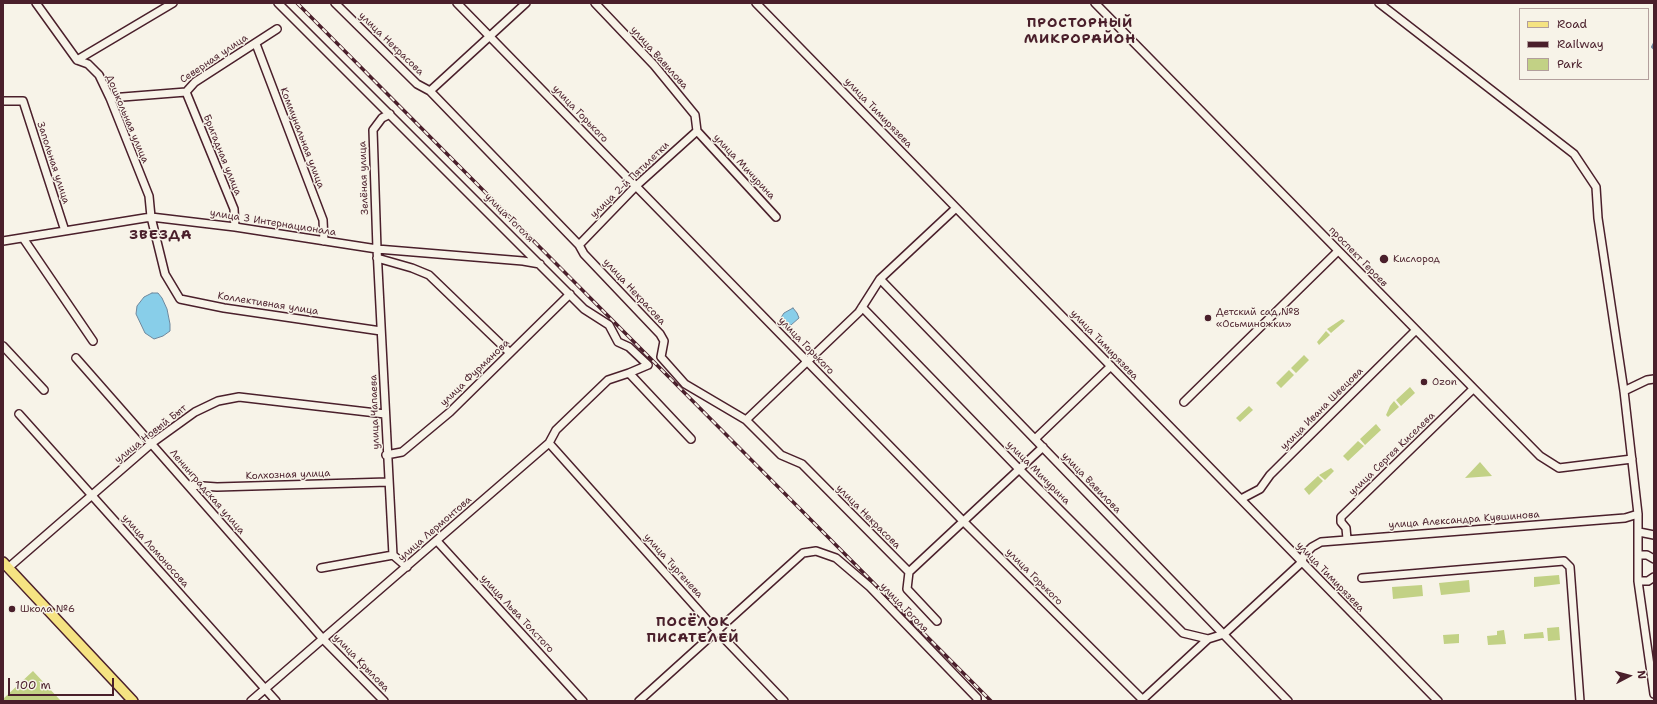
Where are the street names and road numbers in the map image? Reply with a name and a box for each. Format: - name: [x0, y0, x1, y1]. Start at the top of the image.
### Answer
- street label: улица Некрасова: [356, 10, 426, 78]
- street label: улица Вавилова: [628, 24, 690, 92]
- street label: Северная улица: [178, 32, 250, 86]
- street label: Дошкольная улица: [103, 73, 151, 165]
- street label: улица Тимирязева: [841, 75, 915, 151]
- street label: улица Горького: [549, 83, 611, 145]
- street label: Коммунальная улица: [277, 86, 327, 190]
- street label: Бригадная улица: [200, 113, 244, 197]
- street label: Запольная улица: [34, 120, 72, 206]
- street label: улица Мичурина: [711, 132, 777, 202]
- street label: улица 2-й Пятилетки: [588, 139, 672, 221]
- street label: Зелёная улица: [357, 141, 371, 215]
- street label: улица Гоголя: [482, 191, 536, 245]
- street label: улица 3 Интернационала: [209, 207, 337, 239]
- street label: проспект Героев: [1326, 224, 1390, 290]
- street label: улица Некрасова: [600, 256, 668, 328]
- street label: Коллективная улица: [217, 290, 319, 318]
- street label: улица Тимирязева: [1067, 307, 1141, 383]
- street label: улица Горького: [775, 315, 837, 377]
- street label: улица Фурманова: [438, 337, 512, 409]
- street label: улица Ивана Швецова: [1278, 365, 1366, 453]
- street label: улица Чапаева: [368, 374, 382, 450]
- street label: улица Новый Быт: [113, 402, 189, 466]
- street label: улица Сергея Киселева: [1347, 410, 1437, 498]
- street label: улица Мичурина: [1004, 439, 1072, 507]
- street label: Ленинградская улица: [167, 447, 247, 537]
- street label: улица Вавилова: [1059, 450, 1123, 516]
- street label: Колхозная улица: [245, 468, 331, 482]
- street label: улица Некрасова: [833, 482, 903, 552]
- street label: улица Лермонтова: [396, 494, 474, 564]
- street label: улица Александра Кувшинова: [1388, 509, 1540, 531]
- street label: улица Ломоносова: [119, 512, 191, 590]
- street label: улица Тургенева: [641, 531, 705, 601]
- street label: улица Тимирязева: [1293, 539, 1367, 615]
- street label: улица Горького: [1003, 546, 1065, 608]
- street label: улица Льва Толстого: [478, 572, 556, 656]
- street label: улица Гоголя: [877, 581, 931, 635]
- street label: улица Крылова: [330, 632, 392, 694]

